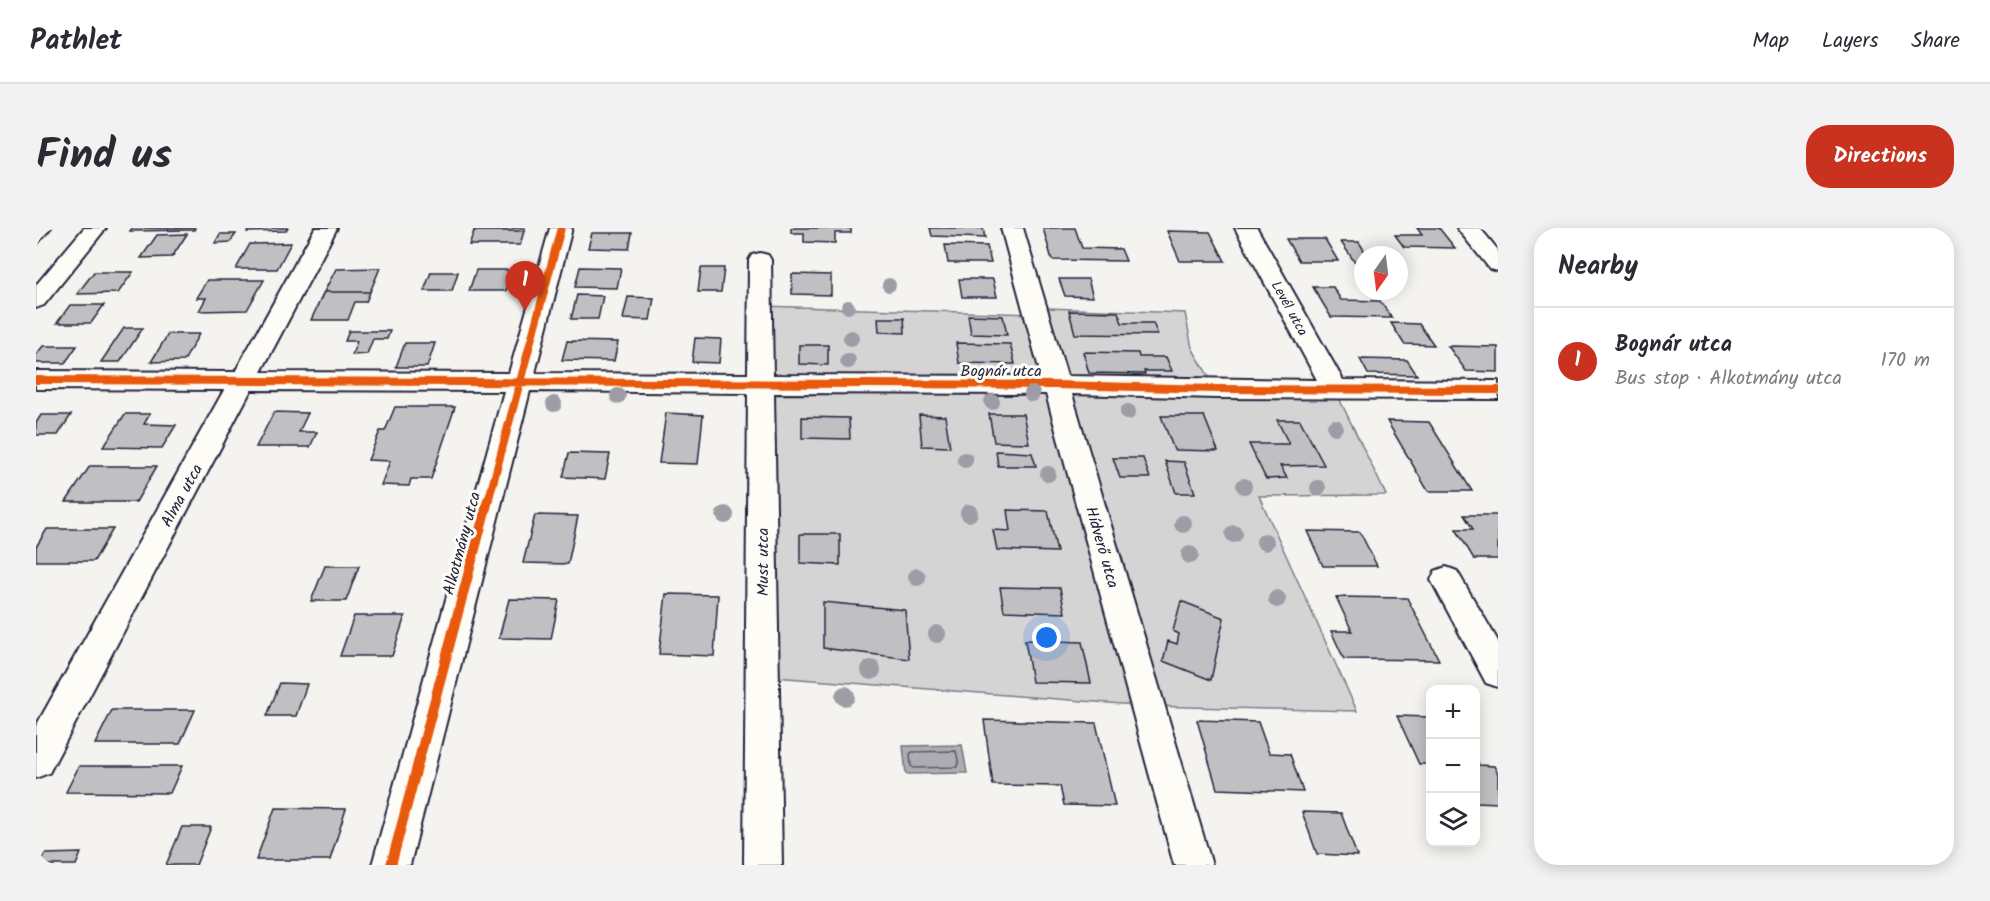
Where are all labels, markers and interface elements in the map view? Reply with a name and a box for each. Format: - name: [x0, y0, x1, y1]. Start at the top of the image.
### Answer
- text: Pathlet: [30, 19, 122, 64]
- text: Map: [1752, 25, 1789, 58]
- text: Layers: [1822, 25, 1878, 58]
- text: Share: [1911, 25, 1960, 58]
- text: Find us: [36, 123, 172, 190]
- button: Directions: [1806, 125, 1954, 188]
- north arrow: [1354, 246, 1408, 300]
- text: Nearby: [1558, 246, 1638, 288]
- pin: 1: [506, 262, 544, 311]
- street label: Levél utca: [1265, 277, 1313, 340]
- text: Bognár utca: [1615, 328, 1732, 363]
- text: 1: [1574, 345, 1581, 377]
- text: 170 m: [1881, 345, 1930, 377]
- street label: Bognár utca: [960, 359, 1042, 384]
- text: Bus stop · Alkotmány utca: [1615, 363, 1842, 395]
- street label: Alma utca: [155, 460, 210, 532]
- street label: Alkotmány utca: [437, 489, 488, 598]
- street label: Hídverő utca: [1078, 504, 1125, 591]
- street label: Must utca: [751, 528, 776, 596]
- your location: [1032, 623, 1061, 652]
- map controls: [1426, 685, 1480, 847]
- button: +: [1426, 685, 1480, 739]
- button: −: [1426, 739, 1480, 793]
- button: layers: [1426, 793, 1480, 847]

